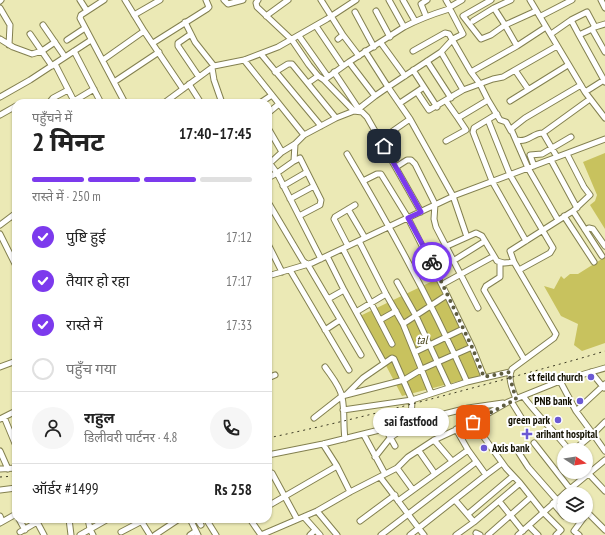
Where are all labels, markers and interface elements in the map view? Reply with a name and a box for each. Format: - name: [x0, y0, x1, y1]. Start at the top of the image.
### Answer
- text: पहुँचने में: [32, 109, 72, 126]
- text: 17:40–17:45: [179, 124, 252, 143]
- text: 2 मिनट: [32, 125, 104, 158]
- pin: [367, 129, 401, 163]
- icon: home: [373, 135, 395, 157]
- text: रास्ते में · 250 m: [32, 188, 101, 205]
- icon: check: [32, 226, 54, 248]
- text: पुष्टि हुई: [66, 227, 106, 246]
- text: 17:12: [226, 229, 252, 246]
- courier: [412, 242, 452, 282]
- icon: bike: [421, 251, 443, 273]
- icon: check: [32, 270, 54, 292]
- text: तैयार हो रहा: [66, 271, 129, 290]
- text: 17:17: [226, 273, 252, 290]
- icon: check: [32, 314, 54, 336]
- text: रास्ते में: [66, 315, 103, 334]
- text: 17:33: [226, 317, 252, 334]
- water label: tal: [417, 332, 429, 347]
- text: पहुँच गया: [66, 359, 116, 378]
- place label: st feild church: [528, 370, 583, 384]
- marker: st feild church: [586, 372, 596, 382]
- place label: PNB bank: [534, 394, 572, 408]
- marker: PNB bank: [575, 396, 585, 406]
- pin: [456, 405, 490, 439]
- button: person: [32, 407, 74, 449]
- button: phone: [210, 407, 252, 449]
- text: राहुल: [84, 408, 115, 427]
- callout: sai fastfood: [373, 408, 449, 436]
- icon: bag: [462, 411, 484, 433]
- text: sai fastfood: [384, 413, 438, 430]
- place label: green park: [508, 413, 550, 427]
- marker: green park: [553, 415, 563, 425]
- place label: arihant hospital: [536, 427, 598, 441]
- marker: arihant hospital: [521, 428, 533, 440]
- text: डिलीवरी पार्टनर · 4.8: [84, 429, 177, 446]
- place label: Axis bank: [491, 441, 530, 455]
- marker: Axis bank: [479, 443, 489, 453]
- north arrow: [557, 443, 593, 479]
- map controls: [557, 443, 593, 523]
- text: ऑर्डर #1499: [32, 479, 98, 498]
- text: Rs 258: [215, 480, 252, 499]
- button: layers: [557, 487, 593, 523]

